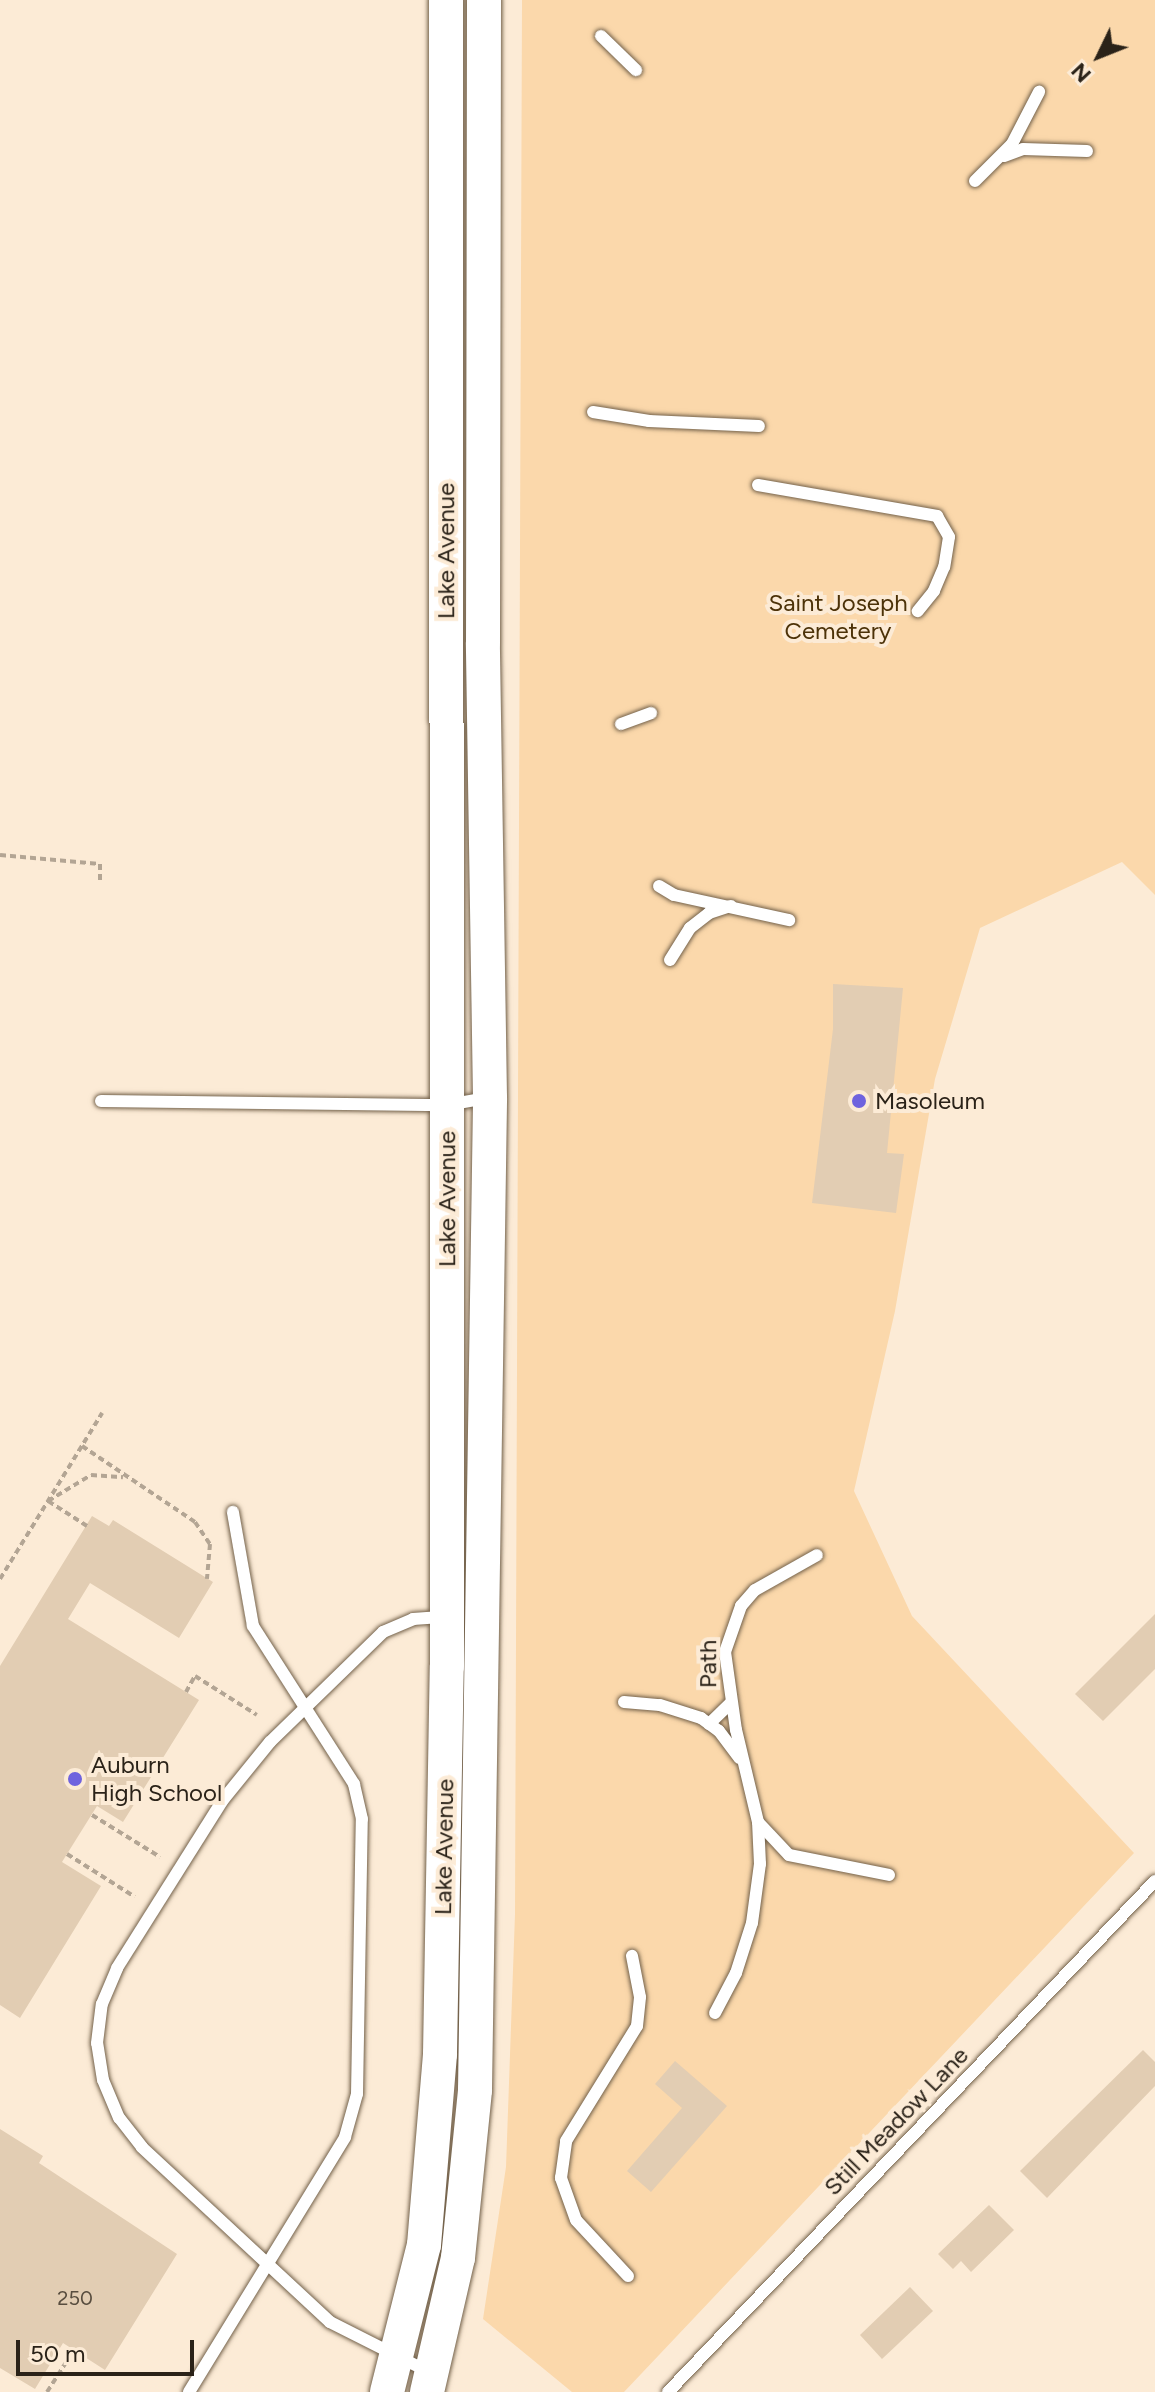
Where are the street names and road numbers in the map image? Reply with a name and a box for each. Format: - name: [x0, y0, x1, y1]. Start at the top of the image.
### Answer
- street label: Lake Avenue: [432, 483, 460, 619]
- street label: Lake Avenue: [433, 1131, 461, 1267]
- street label: Path: [694, 1640, 722, 1688]
- street label: Lake Avenue: [428, 1779, 460, 1915]
- street label: Still Meadow Lane: [818, 2041, 974, 2201]

